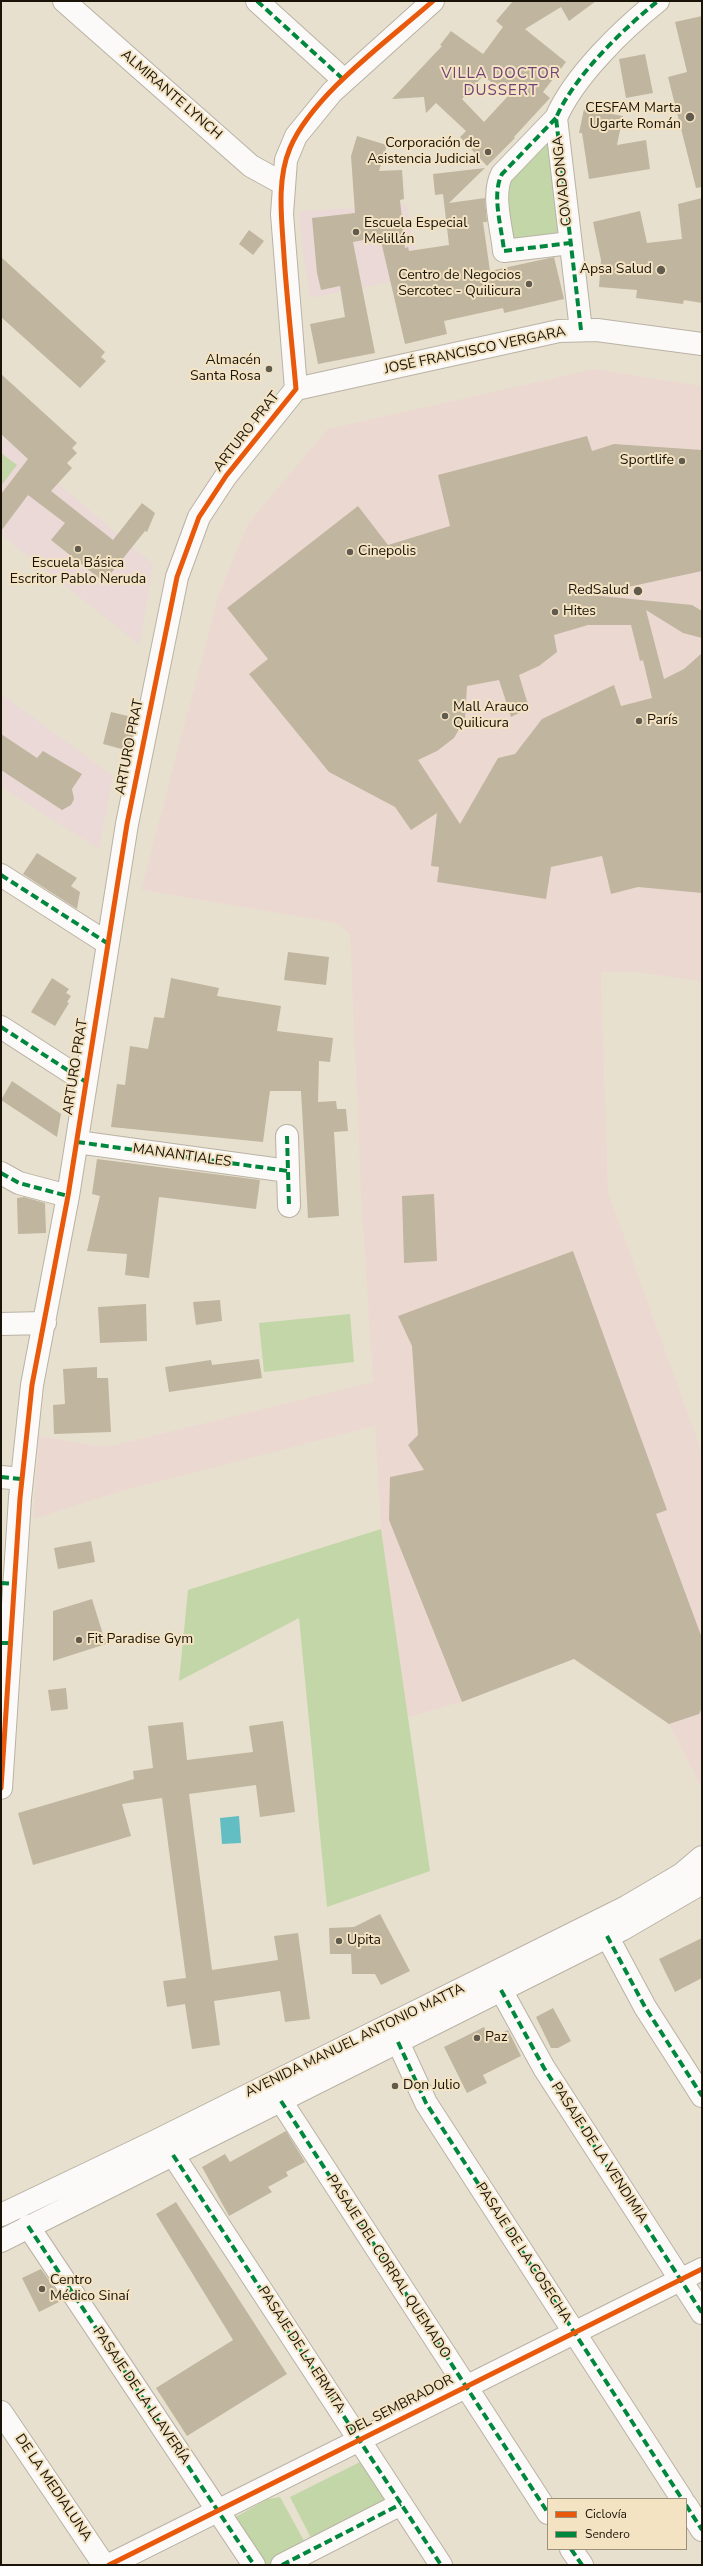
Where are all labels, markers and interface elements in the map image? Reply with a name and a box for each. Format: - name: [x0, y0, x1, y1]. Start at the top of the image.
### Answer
- street label: ALMIRANTE LYNCH: [117, 47, 225, 143]
- district label: VILLA DOCTOR DUSSERT: [441, 65, 561, 100]
- place label: CESFAM Marta Ugarte Román: [585, 101, 681, 134]
- marker: CESFAM Marta Ugarte Román: [684, 111, 696, 123]
- street label: COVADONGA: [550, 135, 576, 227]
- place label: Corporación de Asistencia Judicial: [367, 136, 480, 168]
- marker: Corporación de Asistencia Judicial: [483, 147, 493, 157]
- place label: Escuela Especial Melillán: [364, 216, 467, 248]
- marker: Escuela Especial Melillán: [351, 227, 361, 237]
- place label: Apsa Salud: [580, 262, 652, 278]
- marker: Apsa Salud: [655, 264, 667, 276]
- place label: Centro de Negocios Sercotec - Quilicura: [398, 268, 521, 300]
- marker: Centro de Negocios Sercotec - Quilicura: [524, 279, 534, 289]
- street label: JOSÉ FRANCISCO VERGARA: [383, 324, 567, 378]
- place label: Almacén Santa Rosa: [190, 353, 261, 386]
- marker: Almacén Santa Rosa: [264, 364, 274, 374]
- street label: ARTURO PRAT: [210, 389, 284, 475]
- place label: Sportlife: [620, 453, 674, 469]
- marker: Sportlife: [677, 456, 687, 466]
- marker: Escuela Básica Escritor Pablo Neruda: [73, 544, 83, 554]
- place label: Cinepolis: [358, 544, 416, 560]
- marker: Cinepolis: [345, 547, 355, 557]
- place label: Escuela Básica Escritor Pablo Neruda: [10, 556, 146, 588]
- place label: RedSalud: [568, 583, 629, 599]
- marker: RedSalud: [632, 585, 644, 597]
- place label: Hites: [563, 604, 596, 620]
- marker: Hites: [550, 607, 560, 617]
- street label: ARTURO PRAT: [112, 698, 148, 796]
- place label: Mall Arauco Quilicura: [453, 700, 529, 732]
- marker: Mall Arauco Quilicura: [440, 711, 450, 721]
- place label: París: [647, 713, 678, 729]
- marker: París: [634, 716, 644, 726]
- street label: ARTURO PRAT: [60, 1018, 92, 1116]
- street label: MANANTIALES: [132, 1141, 232, 1171]
- place label: Fit Paradise Gym: [87, 1632, 193, 1648]
- marker: Fit Paradise Gym: [74, 1635, 84, 1645]
- place label: Upita: [347, 1933, 381, 1949]
- marker: Upita: [334, 1936, 344, 1946]
- street label: AVENIDA MANUEL ANTONIO MATTA: [243, 1980, 467, 2102]
- place label: Paz: [485, 2030, 507, 2046]
- marker: Paz: [472, 2033, 482, 2043]
- place label: Don Julio: [403, 2078, 460, 2094]
- street label: PASAJE DE LA VENDIMIA: [547, 2079, 651, 2227]
- marker: Don Julio: [390, 2081, 400, 2091]
- street label: PASAJE DEL CORRAL QUEMADO: [322, 2172, 454, 2362]
- street label: PASAJE DE LA COSECHA: [471, 2180, 575, 2326]
- place label: Centro Médico Sinaí: [50, 2273, 129, 2306]
- marker: Centro Médico Sinaí: [37, 2284, 47, 2294]
- street label: PASAJE DE LA ERMITA: [254, 2284, 348, 2416]
- street label: PASAJE DE LA LLAVERÍA: [89, 2324, 193, 2468]
- street label: DEL SEMBRADOR: [344, 2372, 456, 2440]
- street label: DE LA MEDIALUNA: [11, 2431, 95, 2545]
- legend: [547, 2498, 687, 2550]
- text: Ciclovía: [585, 2506, 627, 2522]
- text: Sendero: [585, 2526, 630, 2542]

